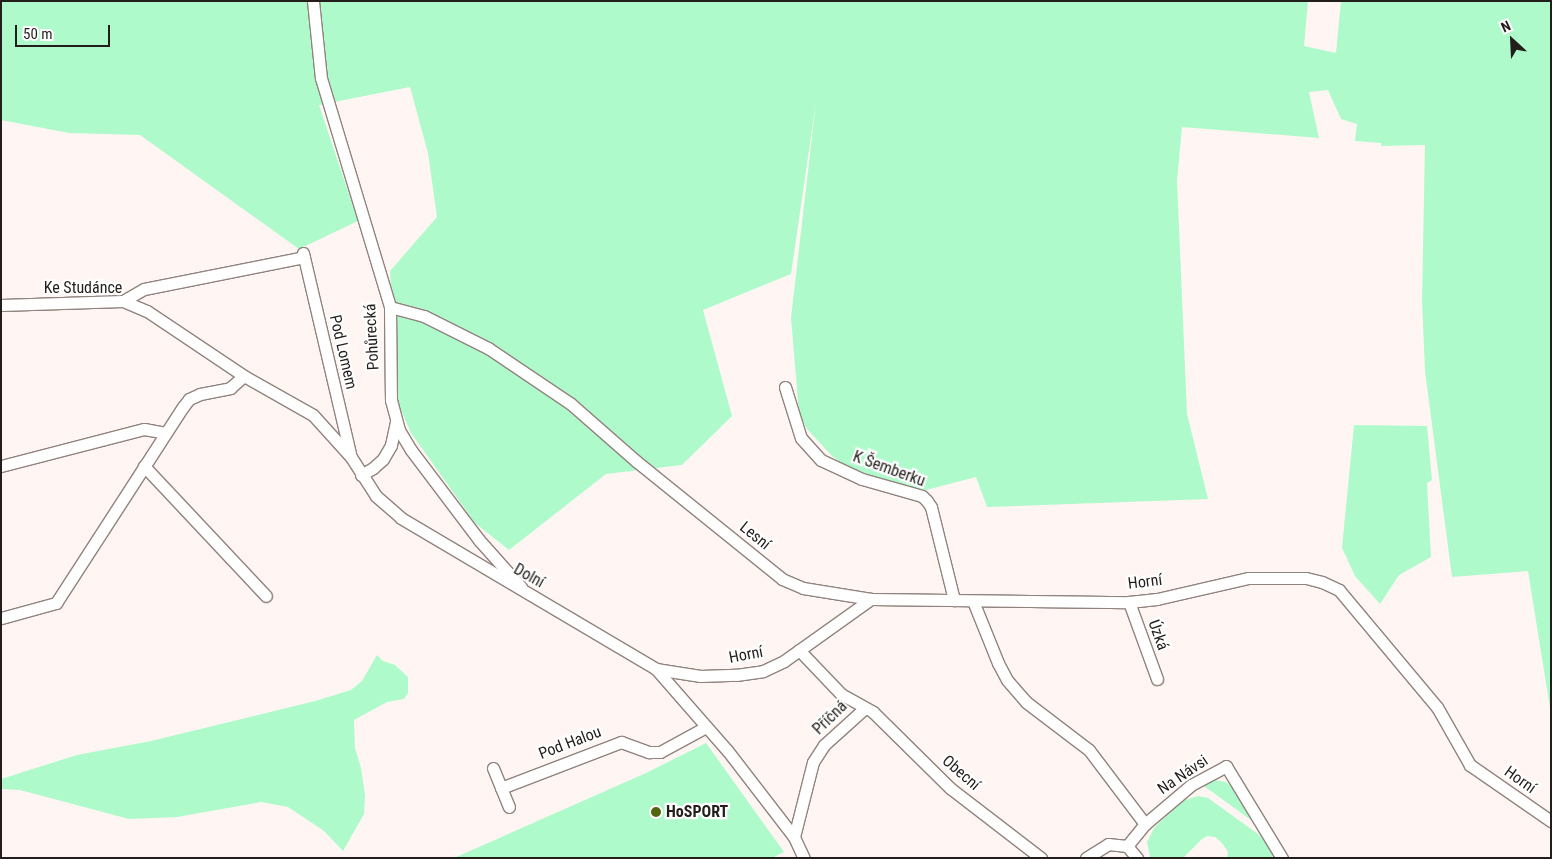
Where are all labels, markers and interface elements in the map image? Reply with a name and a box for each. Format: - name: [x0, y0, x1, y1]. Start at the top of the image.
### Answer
- scale bar: [18, 15, 112, 47]
- north arrow: [1487, 15, 1537, 65]
- text: N: [1498, 17, 1513, 35]
- text: 50 m: [23, 25, 53, 43]
- street label: Ke Studánce: [44, 278, 122, 298]
- street label: Pohůrecká: [361, 303, 383, 371]
- street label: Pod Lomem: [325, 313, 361, 391]
- street label: K Šemberku: [850, 447, 928, 491]
- street label: Lesní: [736, 518, 774, 554]
- street label: Dolní: [510, 560, 548, 592]
- street label: Horní: [1127, 570, 1163, 594]
- street label: Úzká: [1144, 617, 1172, 653]
- street label: Horní: [727, 642, 765, 668]
- street label: Příčná: [809, 697, 851, 739]
- street label: Pod Halou: [536, 722, 604, 764]
- street label: Obecní: [938, 751, 984, 795]
- street label: Na Návsi: [1154, 751, 1212, 799]
- street label: Horní: [1500, 762, 1540, 798]
- place label: HoSPORT: [666, 802, 728, 822]
- marker: HoSPORT: [650, 806, 662, 818]

